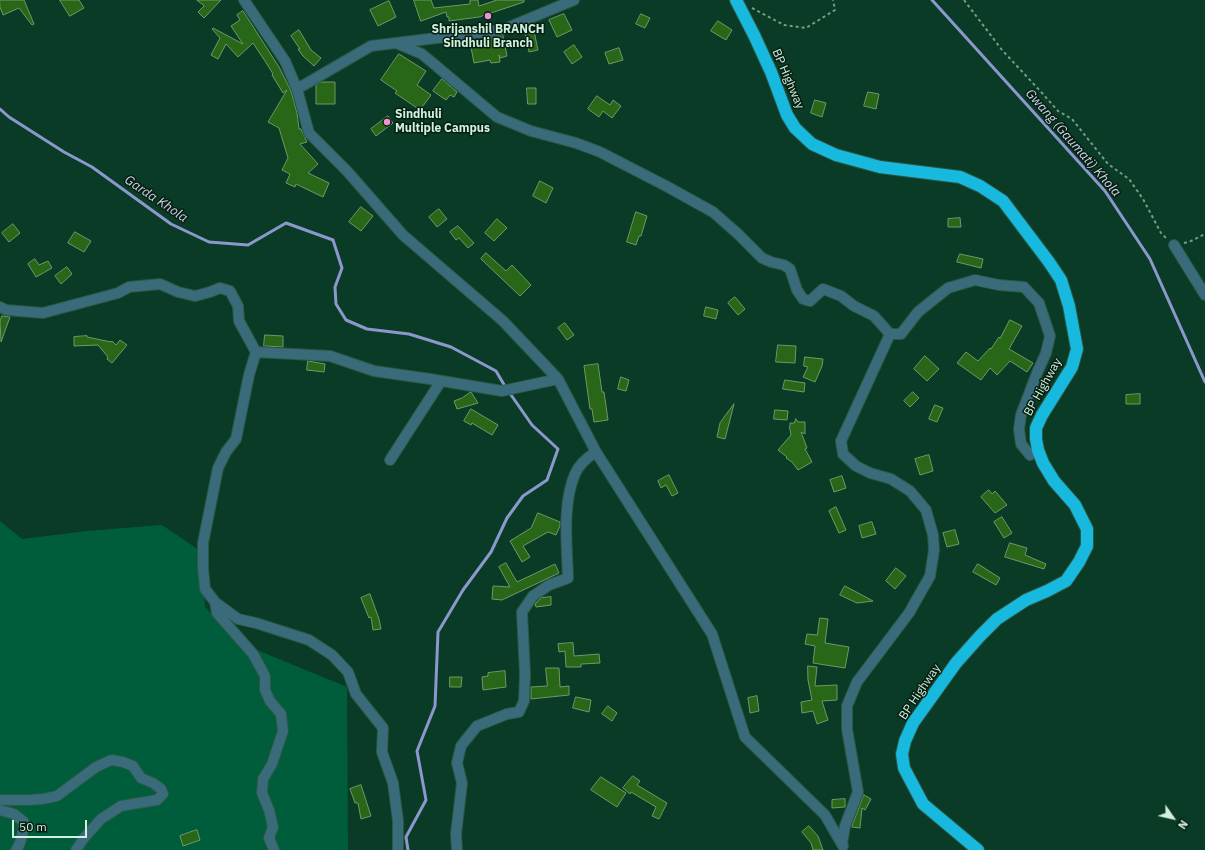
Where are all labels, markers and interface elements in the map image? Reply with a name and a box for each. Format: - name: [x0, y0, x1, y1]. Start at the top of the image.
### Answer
- marker: Shrijanshil BRANCH Sindhuli Branch: [483, 11, 493, 21]
- place label: Shrijanshil BRANCH Sindhuli Branch: [432, 23, 544, 51]
- street label: BP Highway: [769, 47, 807, 111]
- water label: Gwang (Gaumati) Khola: [1022, 86, 1124, 200]
- place label: Sindhuli Multiple Campus: [395, 108, 490, 136]
- marker: Sindhuli Multiple Campus: [382, 117, 392, 127]
- water label: Garda Khola: [122, 172, 190, 226]
- street label: BP Highway: [1021, 356, 1065, 418]
- street label: BP Highway: [896, 661, 944, 723]
- north arrow: [1153, 798, 1193, 838]
- scale bar: [14, 812, 89, 838]
- text: N: [1175, 817, 1191, 832]
- text: 50 m: [19, 819, 47, 834]

